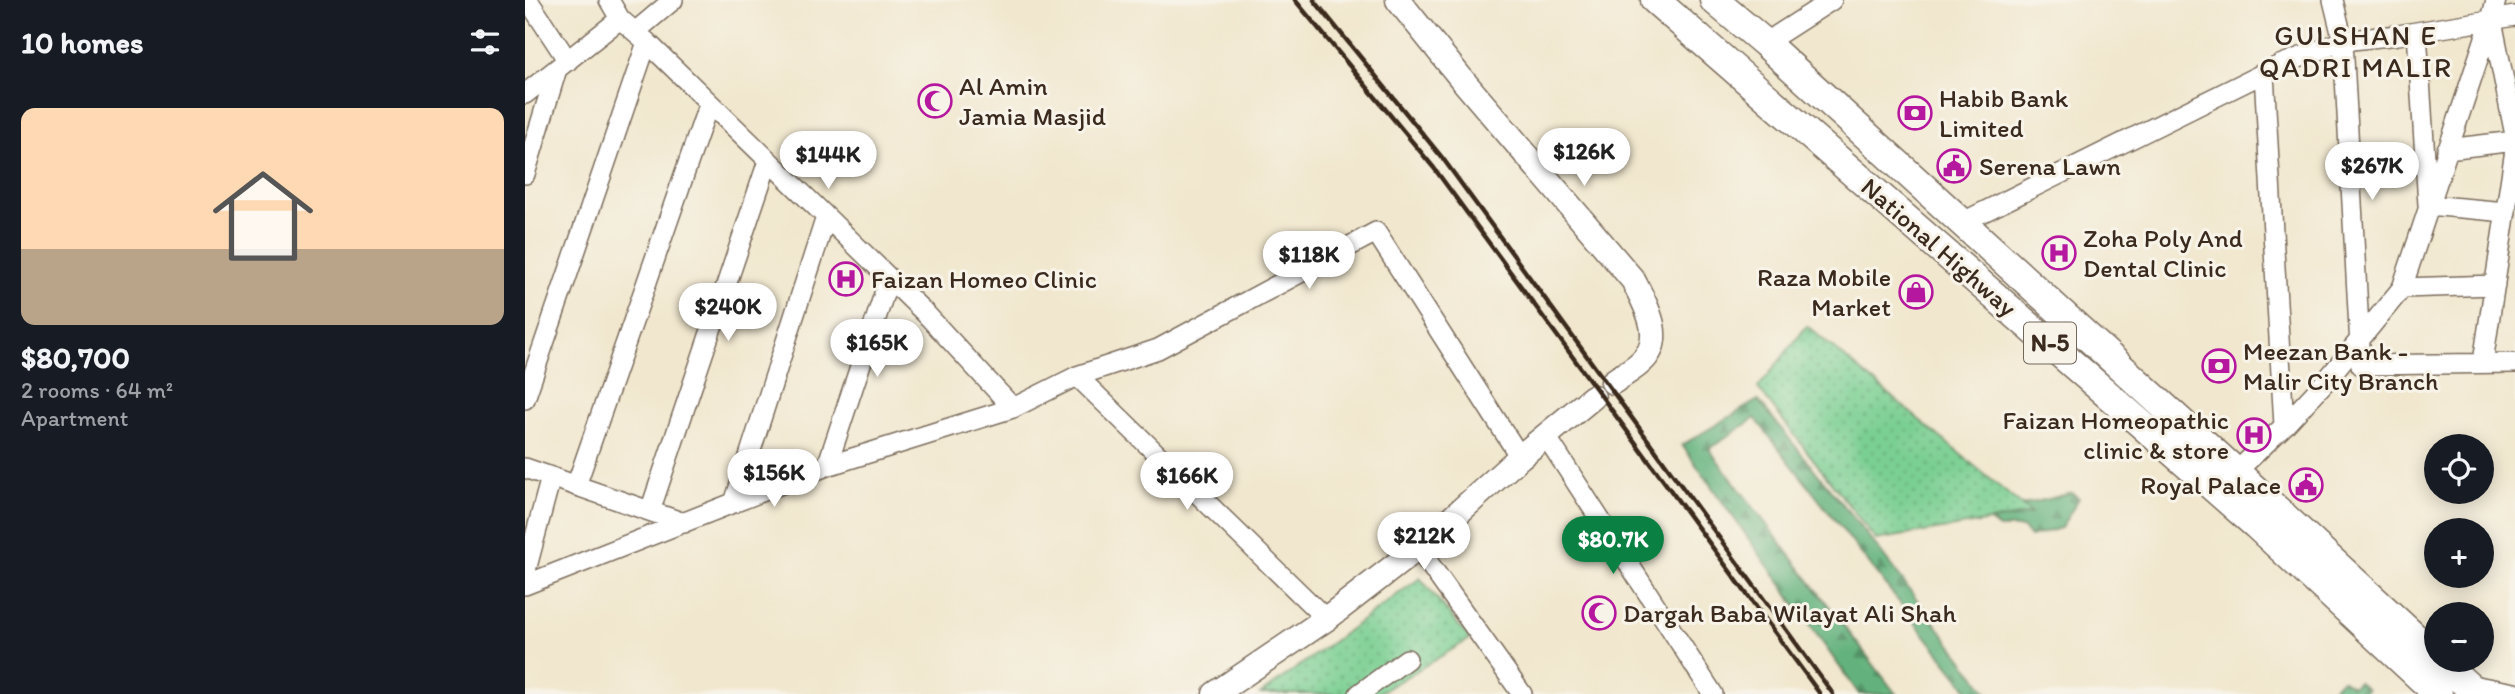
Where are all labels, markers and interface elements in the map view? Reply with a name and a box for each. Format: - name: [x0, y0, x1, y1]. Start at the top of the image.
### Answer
- district label: GULSHAN E QADRI MALIR: [2259, 18, 2453, 84]
- icon: filters: [466, 23, 504, 61]
- text: 10 homes: [21, 24, 144, 61]
- place label: Al Amin Jamia Masjid: [959, 70, 1107, 132]
- mosque icon: Al Amin Jamia Masjid: [916, 82, 954, 120]
- place label: Habib Bank Limited: [1939, 82, 2069, 144]
- bank icon: Habib Bank Limited: [1896, 94, 1934, 132]
- pin: $126K: [1535, 128, 1633, 188]
- pin: $144K: [779, 132, 877, 191]
- text: $126K: [1553, 137, 1615, 165]
- text: $144K: [796, 140, 860, 168]
- pin: $267K: [2323, 142, 2421, 202]
- public building icon: Serena Lawn: [1935, 147, 1973, 185]
- place label: Serena Lawn: [1979, 150, 2121, 182]
- text: $267K: [2341, 151, 2403, 179]
- icon: home: [200, 153, 326, 279]
- street label: National Highway: [1855, 171, 2023, 323]
- place label: Zoha Poly And Dental Clinic: [2083, 222, 2243, 284]
- pin: $118K: [1260, 232, 1358, 291]
- hospital icon: Zoha Poly And Dental Clinic: [2040, 234, 2078, 272]
- text: $118K: [1279, 240, 1339, 268]
- hospital icon: Faizan Homeo Clinic: [827, 260, 865, 298]
- place label: Raza Mobile Market: [1757, 261, 1891, 323]
- place label: Faizan Homeo Clinic: [871, 263, 1097, 295]
- shop icon: Raza Mobile Market: [1897, 273, 1935, 311]
- pin: $240K: [679, 284, 777, 343]
- text: $240K: [695, 292, 761, 320]
- pin: $165K: [828, 320, 926, 379]
- road number: N-5: [2024, 322, 2076, 364]
- text: $165K: [846, 328, 908, 356]
- place label: Meezan Bank - Malir City Branch: [2243, 335, 2438, 397]
- text: $80,700: [21, 339, 130, 376]
- bank icon: Meezan Bank - Malir City Branch: [2200, 347, 2238, 385]
- text: 2 rooms · 64 m²: [21, 376, 173, 404]
- text: Apartment: [21, 404, 128, 432]
- place label: Faizan Homeopathic clinic & store: [2003, 404, 2229, 466]
- hospital icon: Faizan Homeopathic clinic & store: [2235, 416, 2273, 454]
- map controls: [2424, 434, 2494, 672]
- button: locate: [2424, 434, 2494, 504]
- pin: $156K: [725, 449, 823, 509]
- pin: $166K: [1138, 452, 1236, 512]
- text: $156K: [743, 458, 805, 486]
- text: $166K: [1156, 461, 1218, 489]
- public building icon: Royal Palace: [2287, 466, 2325, 504]
- place label: Royal Palace: [2140, 469, 2281, 501]
- pin: $212K: [1375, 512, 1473, 572]
- pin: $80.7K: [1556, 516, 1670, 576]
- button: +: [2424, 518, 2494, 588]
- text: $212K: [1393, 521, 1455, 549]
- text: $80.7K: [1578, 525, 1648, 553]
- mosque icon: Dargah Baba Wilayat Ali Shah: [1580, 594, 1618, 632]
- place label: Dargah Baba Wilayat Ali Shah: [1623, 597, 1956, 629]
- button: −: [2424, 602, 2494, 672]

